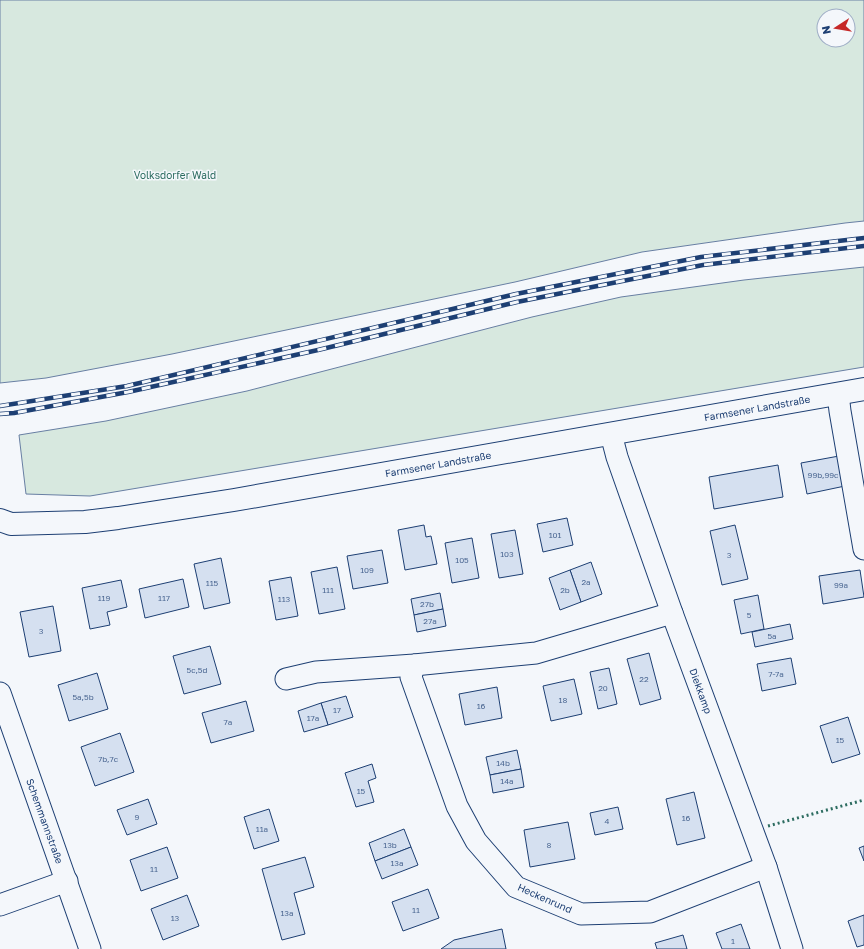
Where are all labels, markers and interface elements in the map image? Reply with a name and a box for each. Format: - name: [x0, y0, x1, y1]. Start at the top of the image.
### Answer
- north arrow: [816, 8, 856, 48]
- text: N: [819, 25, 833, 36]
- park label: Volksdorfer Wald: [134, 169, 216, 181]
- street label: Farmsener Landstraße: [703, 393, 811, 423]
- street label: Farmsener Landstraße: [384, 449, 492, 479]
- house number: 99b,99c: [808, 470, 839, 480]
- house number: 101: [549, 530, 561, 540]
- house number: 103: [500, 549, 514, 559]
- house number: 3: [727, 550, 732, 560]
- house number: 105: [455, 555, 469, 565]
- house number: 109: [360, 565, 374, 575]
- house number: 2a: [581, 577, 591, 587]
- house number: 115: [206, 578, 219, 588]
- house number: 99a: [834, 580, 848, 590]
- house number: 111: [322, 585, 334, 595]
- house number: 2b: [560, 585, 570, 595]
- house number: 119: [98, 593, 110, 603]
- house number: 117: [158, 593, 170, 603]
- house number: 113: [278, 594, 291, 604]
- house number: 27b: [420, 599, 434, 609]
- house number: 5: [747, 610, 752, 620]
- house number: 27a: [423, 616, 437, 626]
- house number: 3: [39, 626, 44, 636]
- house number: 5a: [767, 631, 777, 641]
- house number: 5c,5d: [187, 665, 207, 675]
- street label: Diekkamp: [687, 667, 715, 715]
- house number: 7-7a: [768, 669, 784, 679]
- house number: 22: [639, 674, 649, 684]
- house number: 20: [598, 683, 608, 693]
- house number: 5a,5b: [72, 692, 94, 702]
- house number: 18: [559, 695, 567, 705]
- house number: 16: [477, 701, 486, 711]
- house number: 17: [333, 705, 341, 715]
- house number: 17a: [307, 713, 319, 723]
- house number: 7a: [224, 717, 232, 727]
- house number: 15: [836, 735, 845, 745]
- house number: 7b,7c: [98, 754, 119, 764]
- house number: 14b: [496, 758, 510, 768]
- house number: 14a: [500, 776, 514, 786]
- street label: Schemmannstraße: [24, 777, 66, 865]
- house number: 15: [357, 786, 366, 796]
- house number: 9: [135, 812, 140, 822]
- house number: 16: [682, 813, 691, 823]
- house number: 4: [605, 816, 610, 826]
- house number: 11a: [256, 824, 268, 834]
- house number: 13b: [383, 840, 397, 850]
- house number: 8: [547, 840, 552, 850]
- house number: 13a: [390, 858, 404, 868]
- house number: 11: [150, 864, 158, 874]
- street label: Heckenrund: [516, 881, 574, 915]
- house number: 11: [412, 905, 420, 915]
- house number: 13a: [280, 908, 294, 918]
- house number: 13: [171, 913, 180, 923]
- house number: 1: [731, 936, 735, 946]

